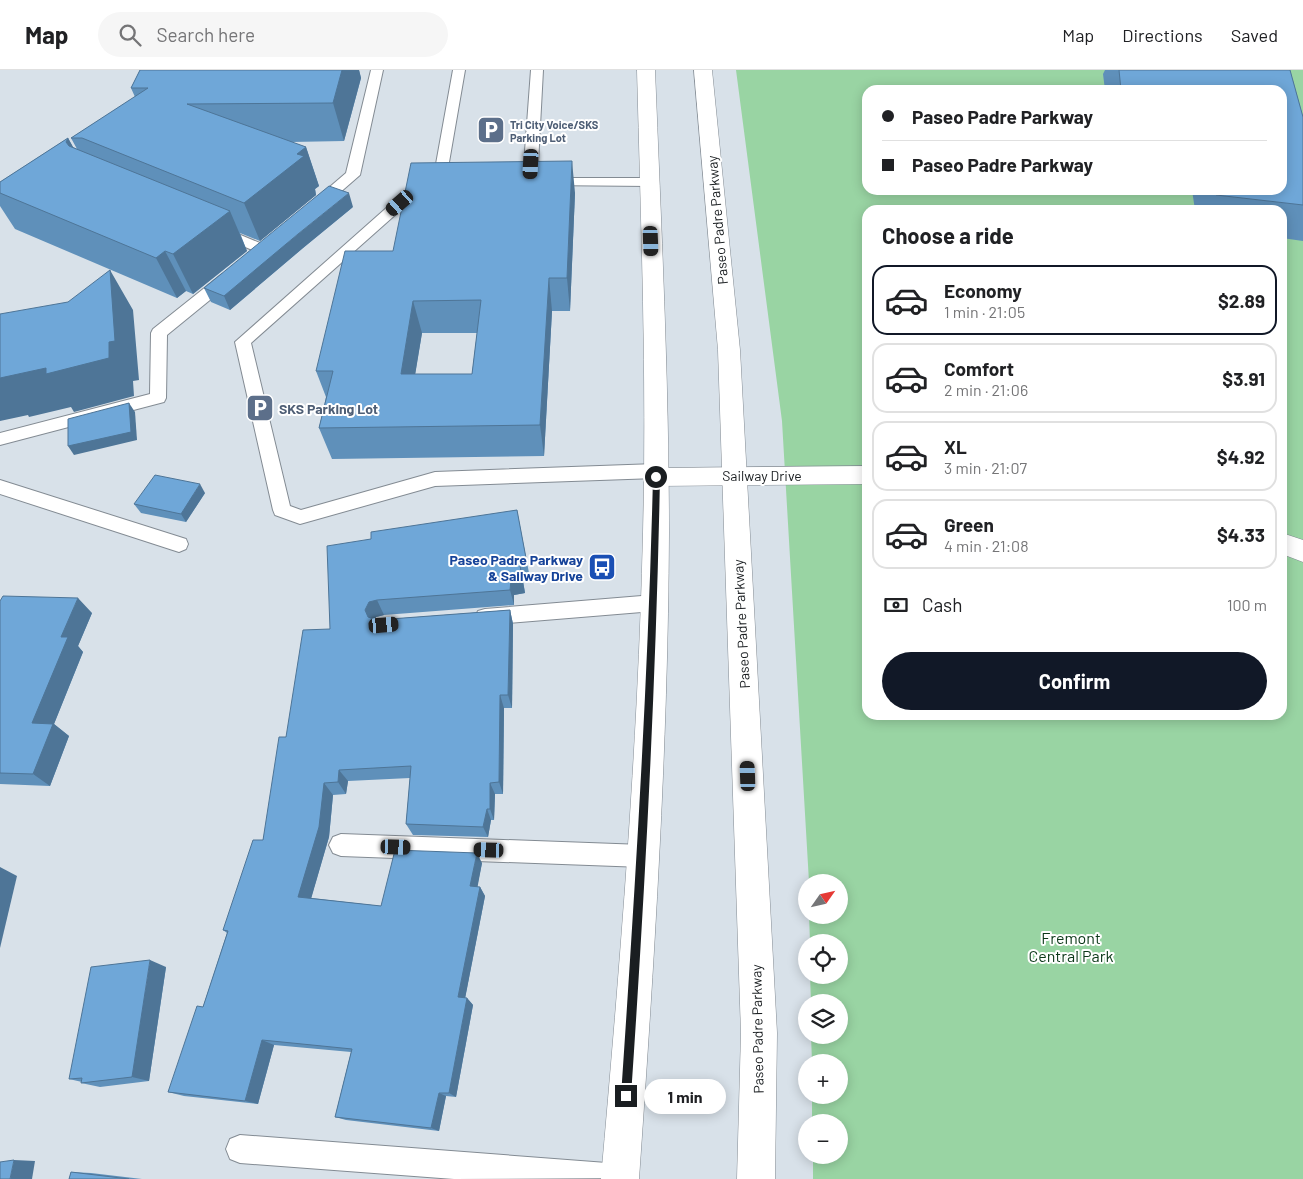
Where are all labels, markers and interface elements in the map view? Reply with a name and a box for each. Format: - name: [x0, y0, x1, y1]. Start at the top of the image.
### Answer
- search box: [98, 12, 448, 57]
- text: Map: [25, 20, 68, 49]
- icon: search: [116, 21, 144, 49]
- text: Search here: [156, 23, 255, 46]
- text: Map: [1062, 24, 1094, 46]
- text: Directions: [1122, 24, 1203, 46]
- text: Saved: [1231, 24, 1278, 46]
- text: Paseo Padre Parkway: [912, 105, 1093, 128]
- parking icon: Tri City Voice/SKS Parking Lot: [476, 115, 506, 145]
- place label: Tri City Voice/SKS Parking Lot: [510, 118, 599, 144]
- car: [522, 149, 539, 179]
- text: Paseo Padre Parkway: [912, 153, 1093, 176]
- street label: Paseo Padre Parkway: [703, 154, 731, 285]
- car: [383, 187, 416, 219]
- text: Choose a ride: [882, 222, 1014, 248]
- car: [642, 226, 659, 256]
- icon: car: [884, 278, 929, 323]
- text: Economy: [944, 279, 1022, 302]
- text: $2.89: [1218, 289, 1265, 312]
- text: 1 min · 21:05: [944, 302, 1025, 321]
- icon: car: [884, 356, 929, 401]
- text: Comfort: [944, 357, 1014, 380]
- text: $3.91: [1222, 367, 1265, 390]
- text: 2 min · 21:06: [944, 380, 1028, 399]
- parking icon: SKS Parking Lot: [245, 393, 275, 423]
- place label: SKS Parking Lot: [279, 400, 378, 417]
- icon: car: [884, 434, 929, 479]
- text: XL: [944, 435, 967, 458]
- text: $4.92: [1217, 445, 1265, 468]
- text: 3 min · 21:07: [944, 458, 1027, 477]
- route start: [645, 466, 667, 488]
- street label: Sailway Drive: [722, 467, 802, 484]
- icon: car: [884, 512, 929, 557]
- text: Green: [944, 513, 994, 536]
- text: $4.33: [1217, 523, 1265, 546]
- text: 4 min · 21:08: [944, 536, 1028, 555]
- place label: Paseo Padre Parkway & Sailway Drive: [450, 551, 583, 584]
- bus stop icon: Paseo Padre Parkway & Sailway Drive: [587, 552, 617, 582]
- street label: Paseo Padre Parkway: [729, 558, 753, 689]
- icon: cash: [882, 591, 910, 619]
- text: Cash: [922, 593, 963, 616]
- text: 100 m: [1227, 595, 1267, 614]
- car: [368, 616, 399, 634]
- button: Confirm: [882, 652, 1267, 710]
- car: [739, 761, 756, 791]
- car: [380, 839, 411, 855]
- car: [473, 842, 504, 858]
- north arrow: [798, 874, 848, 924]
- map controls: [798, 874, 848, 1164]
- park label: Fremont Central Park: [1029, 928, 1113, 965]
- button: locate: [798, 934, 848, 984]
- street label: Paseo Padre Parkway: [747, 964, 767, 1094]
- button: layers: [798, 994, 848, 1044]
- button: +: [798, 1054, 848, 1104]
- callout: 1 min: [644, 1078, 726, 1114]
- route end: [615, 1085, 637, 1107]
- text: 1 min: [667, 1087, 703, 1106]
- button: −: [798, 1114, 848, 1164]

